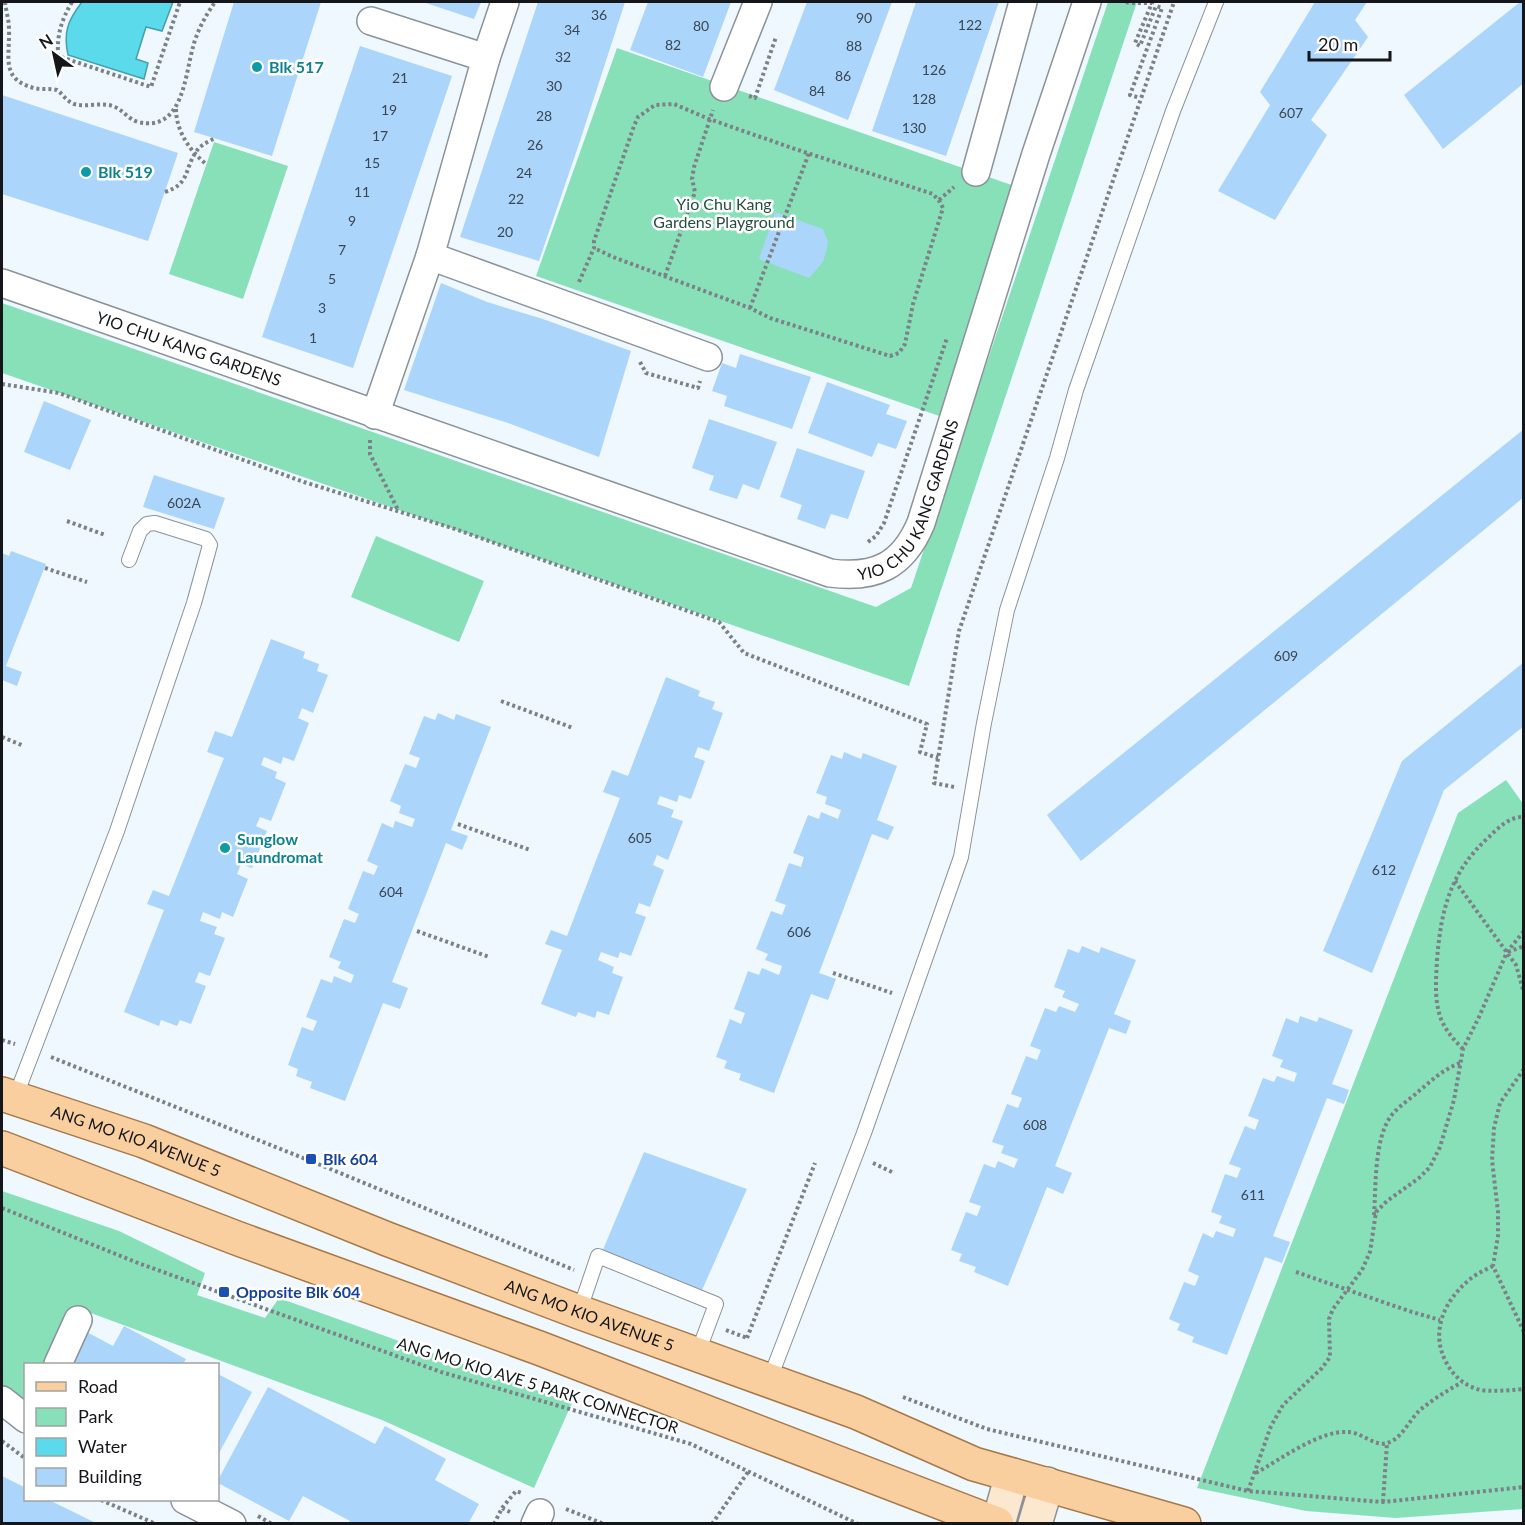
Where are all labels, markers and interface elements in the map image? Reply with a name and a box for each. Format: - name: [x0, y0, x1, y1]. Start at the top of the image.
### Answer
- house number: 36: [591, 6, 607, 23]
- house number: 90: [856, 9, 872, 26]
- house number: 122: [958, 16, 982, 33]
- house number: 80: [693, 17, 709, 34]
- house number: 34: [564, 21, 580, 38]
- north arrow: [24, 24, 84, 84]
- scale bar: [1309, 24, 1390, 62]
- text: N: [35, 30, 56, 52]
- text: 20 m: [1318, 33, 1358, 55]
- house number: 82: [665, 36, 681, 53]
- house number: 88: [846, 37, 862, 54]
- house number: 32: [555, 48, 571, 65]
- place label: Blk 517: [269, 57, 324, 76]
- marker: Blk 517: [250, 60, 264, 74]
- house number: 126: [922, 61, 946, 78]
- house number: 86: [835, 67, 851, 84]
- house number: 21: [392, 69, 408, 86]
- house number: 30: [546, 77, 562, 94]
- house number: 84: [809, 82, 825, 99]
- house number: 128: [912, 90, 936, 107]
- house number: 19: [381, 101, 397, 118]
- house number: 607: [1279, 104, 1303, 121]
- house number: 28: [536, 107, 552, 124]
- house number: 130: [902, 119, 926, 136]
- house number: 17: [372, 127, 388, 144]
- house number: 26: [527, 136, 543, 153]
- house number: 15: [364, 154, 380, 171]
- place label: Blk 519: [98, 162, 153, 181]
- house number: 24: [516, 164, 532, 181]
- marker: Blk 519: [79, 165, 93, 179]
- house number: 11: [354, 183, 370, 200]
- house number: 22: [508, 190, 524, 207]
- park label: Yio Chu Kang Gardens Playground: [653, 194, 795, 231]
- house number: 9: [348, 212, 356, 229]
- house number: 20: [497, 223, 513, 240]
- house number: 7: [338, 241, 346, 258]
- house number: 5: [328, 270, 336, 287]
- house number: 3: [318, 299, 326, 316]
- street label: YIO CHU KANG GARDENS: [94, 307, 284, 389]
- house number: 1: [309, 329, 317, 346]
- street label: YIO CHU KANG GARDENS: [856, 417, 962, 583]
- house number: 602A: [167, 494, 201, 511]
- house number: 609: [1274, 647, 1298, 664]
- place label: Sunglow Laundromat: [237, 829, 323, 866]
- house number: 605: [628, 829, 652, 846]
- marker: Sunglow Laundromat: [218, 841, 232, 855]
- house number: 612: [1372, 861, 1396, 878]
- house number: 604: [379, 883, 403, 900]
- house number: 606: [787, 923, 811, 940]
- street label: ANG MO KIO AVENUE 5: [49, 1101, 224, 1180]
- house number: 608: [1023, 1116, 1047, 1133]
- place label: Blk 604: [323, 1149, 378, 1168]
- marker: Blk 604: [304, 1152, 318, 1166]
- house number: 611: [1241, 1186, 1265, 1203]
- street label: ANG MO KIO AVENUE 5: [503, 1275, 677, 1355]
- place label: Opposite Blk 604: [236, 1282, 360, 1301]
- marker: Opposite Blk 604: [217, 1285, 231, 1299]
- street label: ANG MO KIO AVE 5 PARK CONNECTOR: [395, 1333, 681, 1436]
- legend: [24, 1363, 219, 1501]
- text: Road: [78, 1375, 118, 1397]
- text: Park: [78, 1405, 114, 1427]
- text: Water: [78, 1435, 127, 1457]
- text: Building: [78, 1465, 142, 1487]

